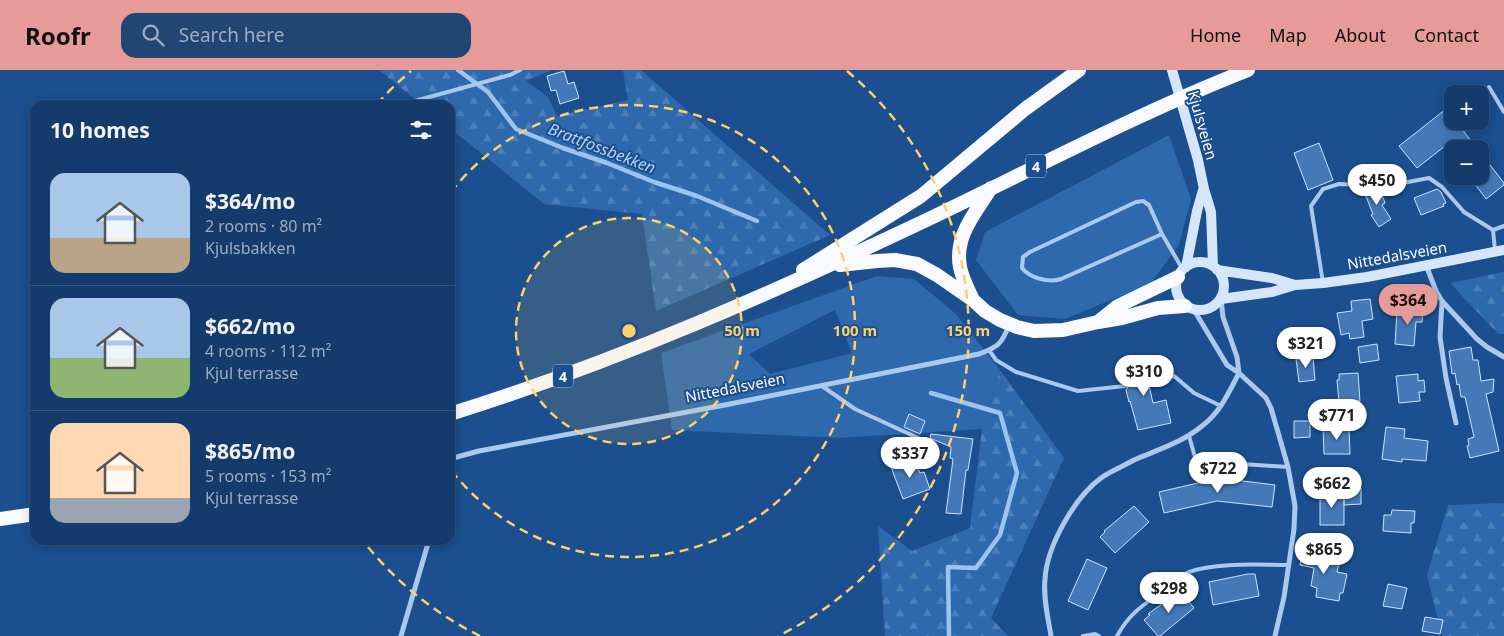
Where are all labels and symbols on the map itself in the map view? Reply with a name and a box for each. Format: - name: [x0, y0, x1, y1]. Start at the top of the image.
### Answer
- street label: Kjulsveien: [1184, 88, 1222, 162]
- water label: Brattfossbekken: [545, 117, 659, 179]
- road number: 4: [1026, 154, 1046, 178]
- pin: $450: [1347, 164, 1407, 206]
- street label: Nittedalsveien: [1346, 236, 1448, 274]
- pin: $364: [1378, 284, 1438, 326]
- text: 50 m: [724, 320, 760, 340]
- text: 100 m: [833, 320, 877, 340]
- text: 150 m: [946, 320, 990, 340]
- centre of rings: [620, 322, 638, 340]
- pin: $321: [1276, 326, 1336, 369]
- pin: $310: [1114, 354, 1174, 397]
- road number: 4: [553, 364, 573, 388]
- street label: Nittedalsveien: [684, 368, 786, 406]
- pin: $771: [1307, 398, 1367, 441]
- pin: $337: [880, 436, 940, 479]
- pin: $722: [1188, 452, 1248, 494]
- pin: $662: [1302, 466, 1362, 509]
- pin: $865: [1294, 532, 1354, 575]
- pin: $298: [1139, 572, 1199, 614]

